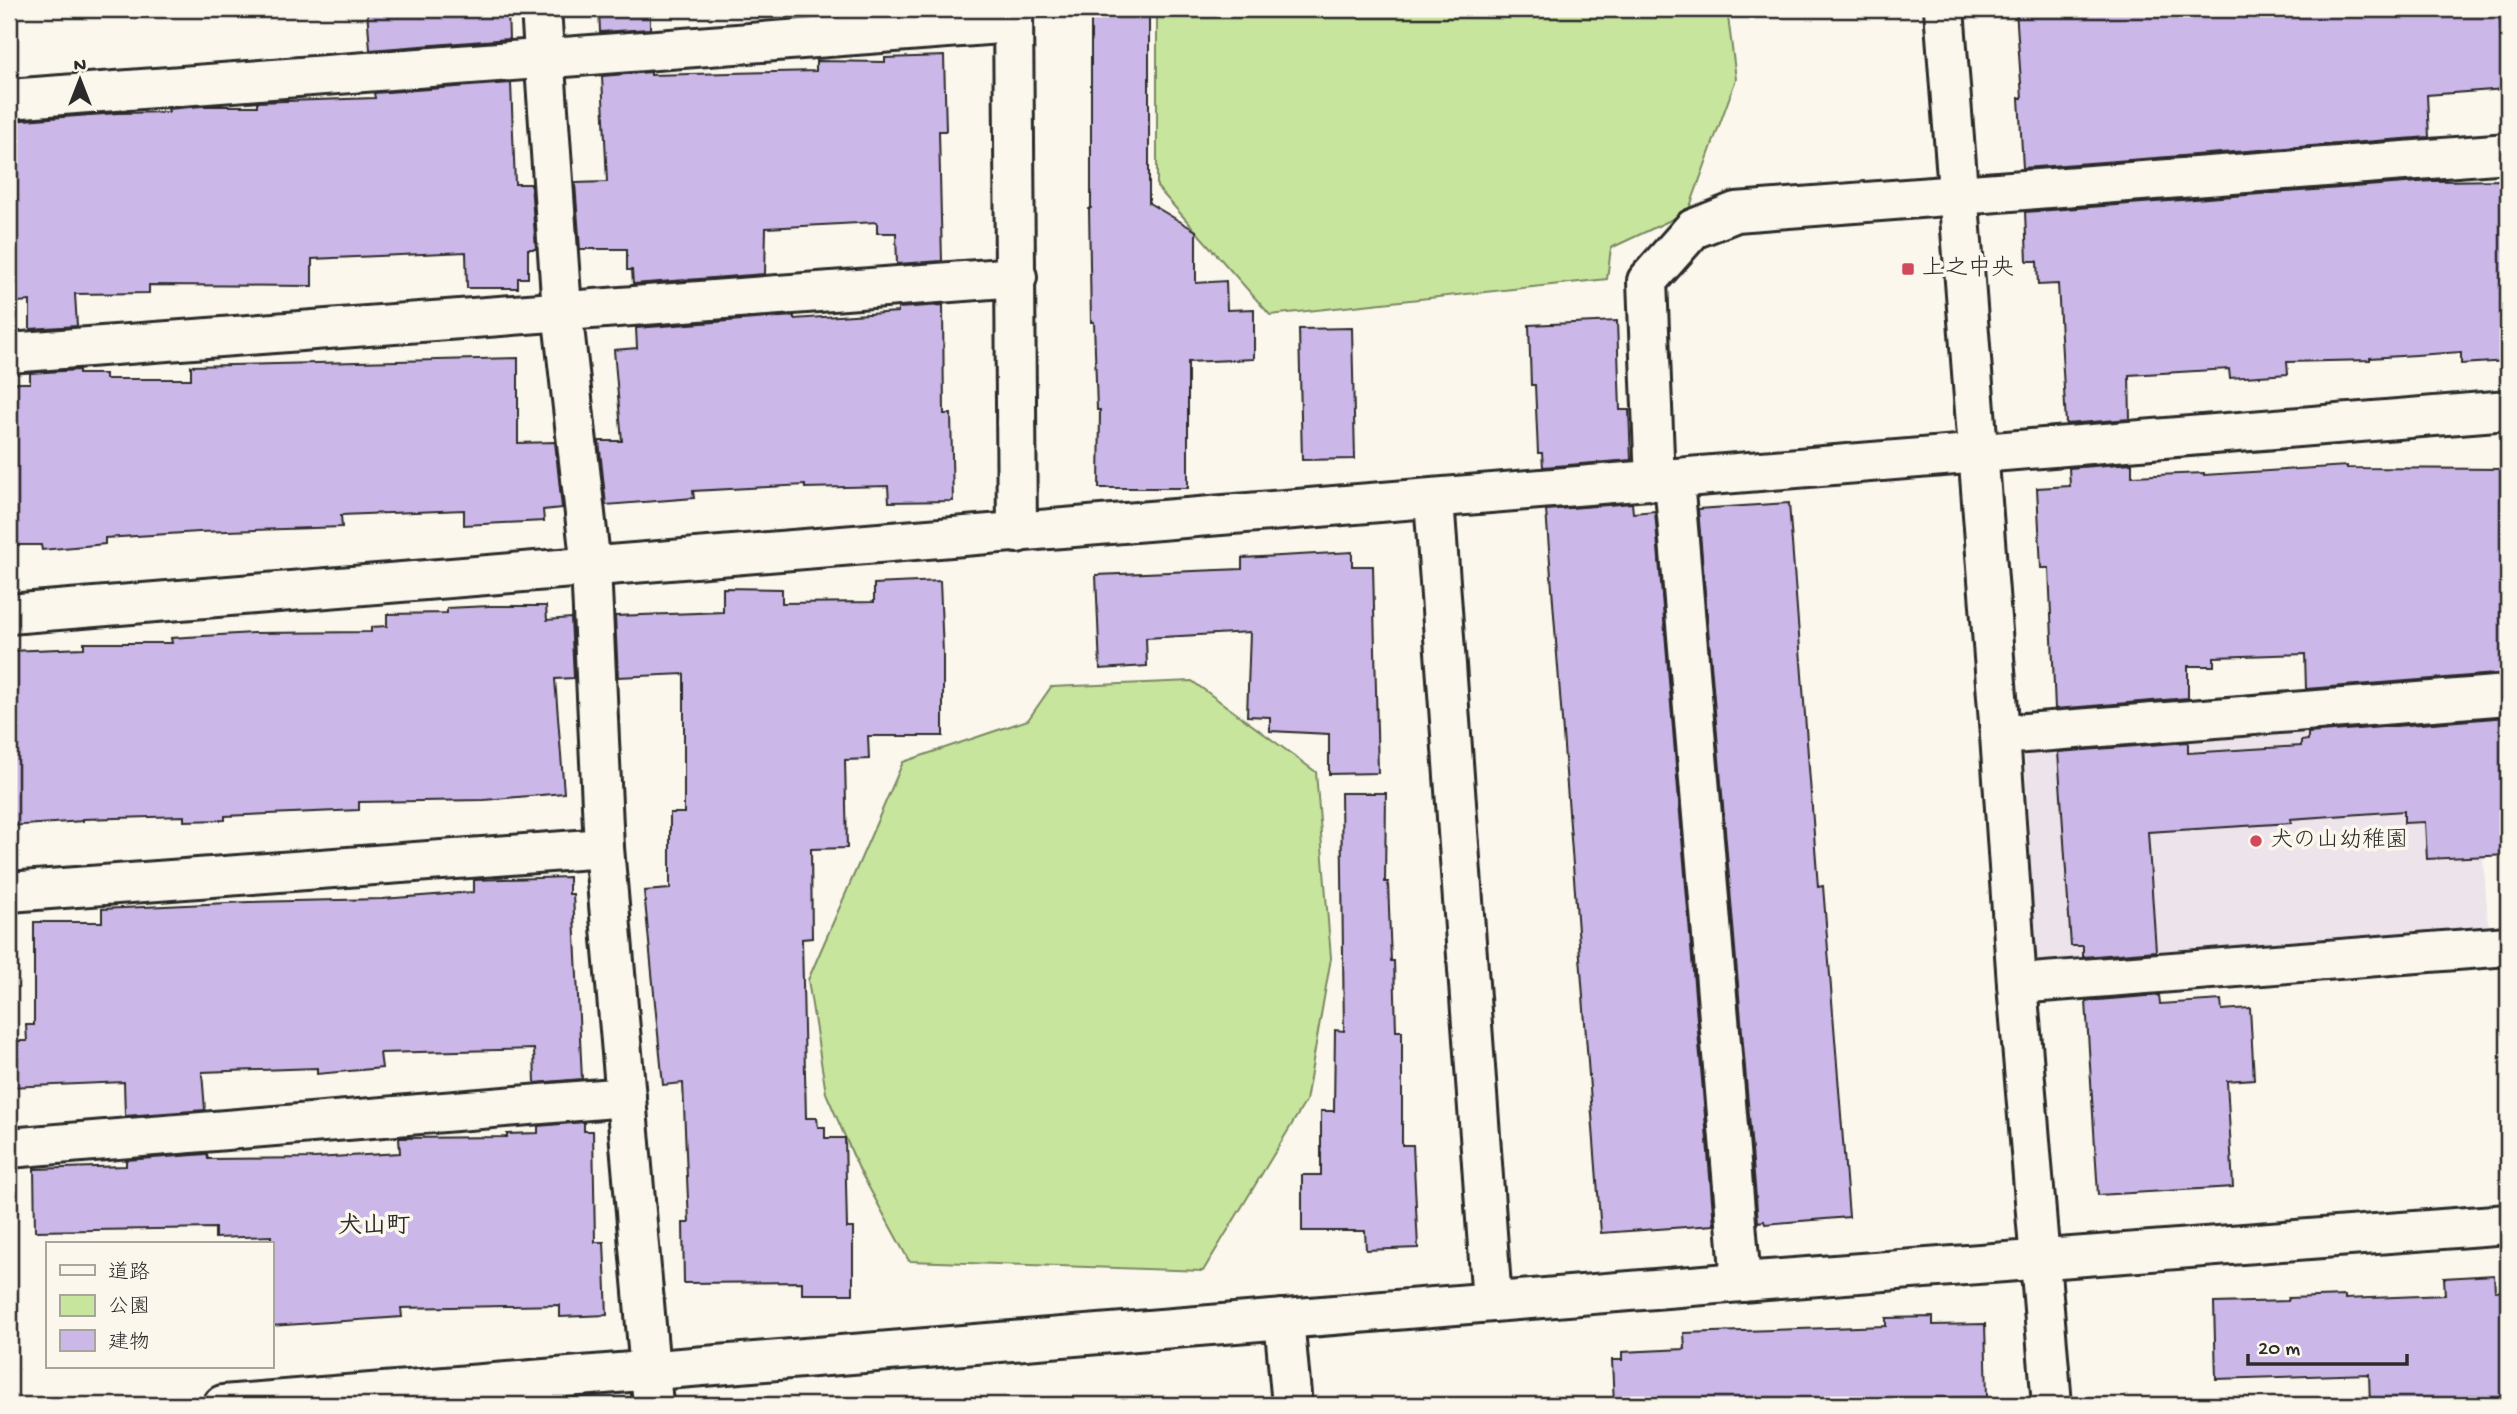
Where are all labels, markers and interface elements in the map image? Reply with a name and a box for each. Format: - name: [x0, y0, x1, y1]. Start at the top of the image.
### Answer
- north arrow: [46, 46, 116, 116]
- text: N: [74, 55, 86, 78]
- place label: 上之中央: [1922, 255, 2014, 283]
- marker: 上之中央: [1900, 261, 1916, 277]
- place label: 犬の山幼稚園: [2270, 827, 2408, 855]
- marker: 犬の山幼稚園: [2248, 833, 2264, 849]
- district label: 犬山町: [338, 1212, 410, 1242]
- legend: [46, 1242, 273, 1368]
- text: 道路: [108, 1261, 150, 1287]
- text: 公園: [108, 1296, 150, 1321]
- scale bar: [2248, 1323, 2407, 1367]
- text: 建物: [108, 1331, 150, 1357]
- text: 20 m: [2258, 1338, 2300, 1363]

